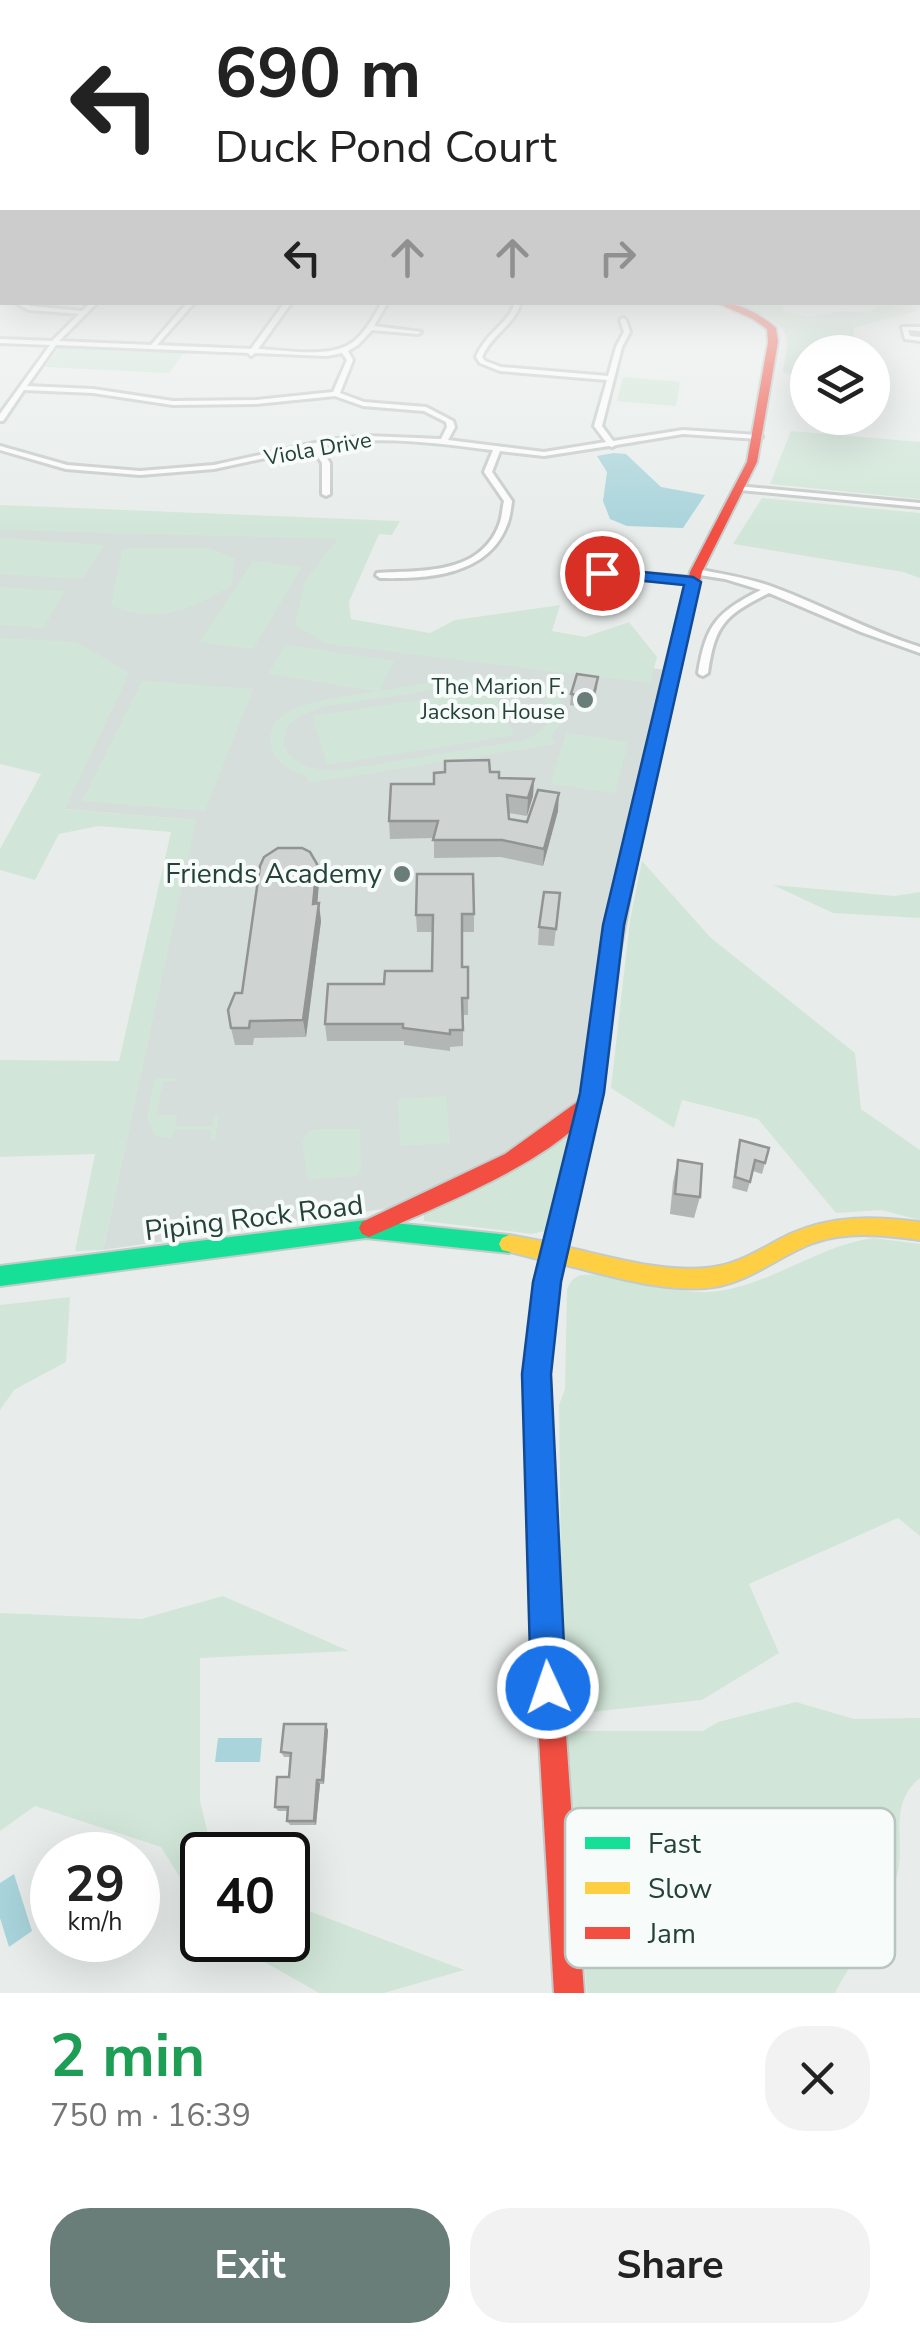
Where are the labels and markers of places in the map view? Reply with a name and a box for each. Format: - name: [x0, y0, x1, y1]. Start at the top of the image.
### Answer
- pin: [560, 531, 645, 616]
- place label: The Marion F. Jackson House: [420, 672, 565, 727]
- marker: The Marion F. Jackson House: [574, 689, 596, 711]
- place label: Friends Academy: [165, 855, 383, 893]
- marker: Friends Academy: [391, 863, 413, 885]

